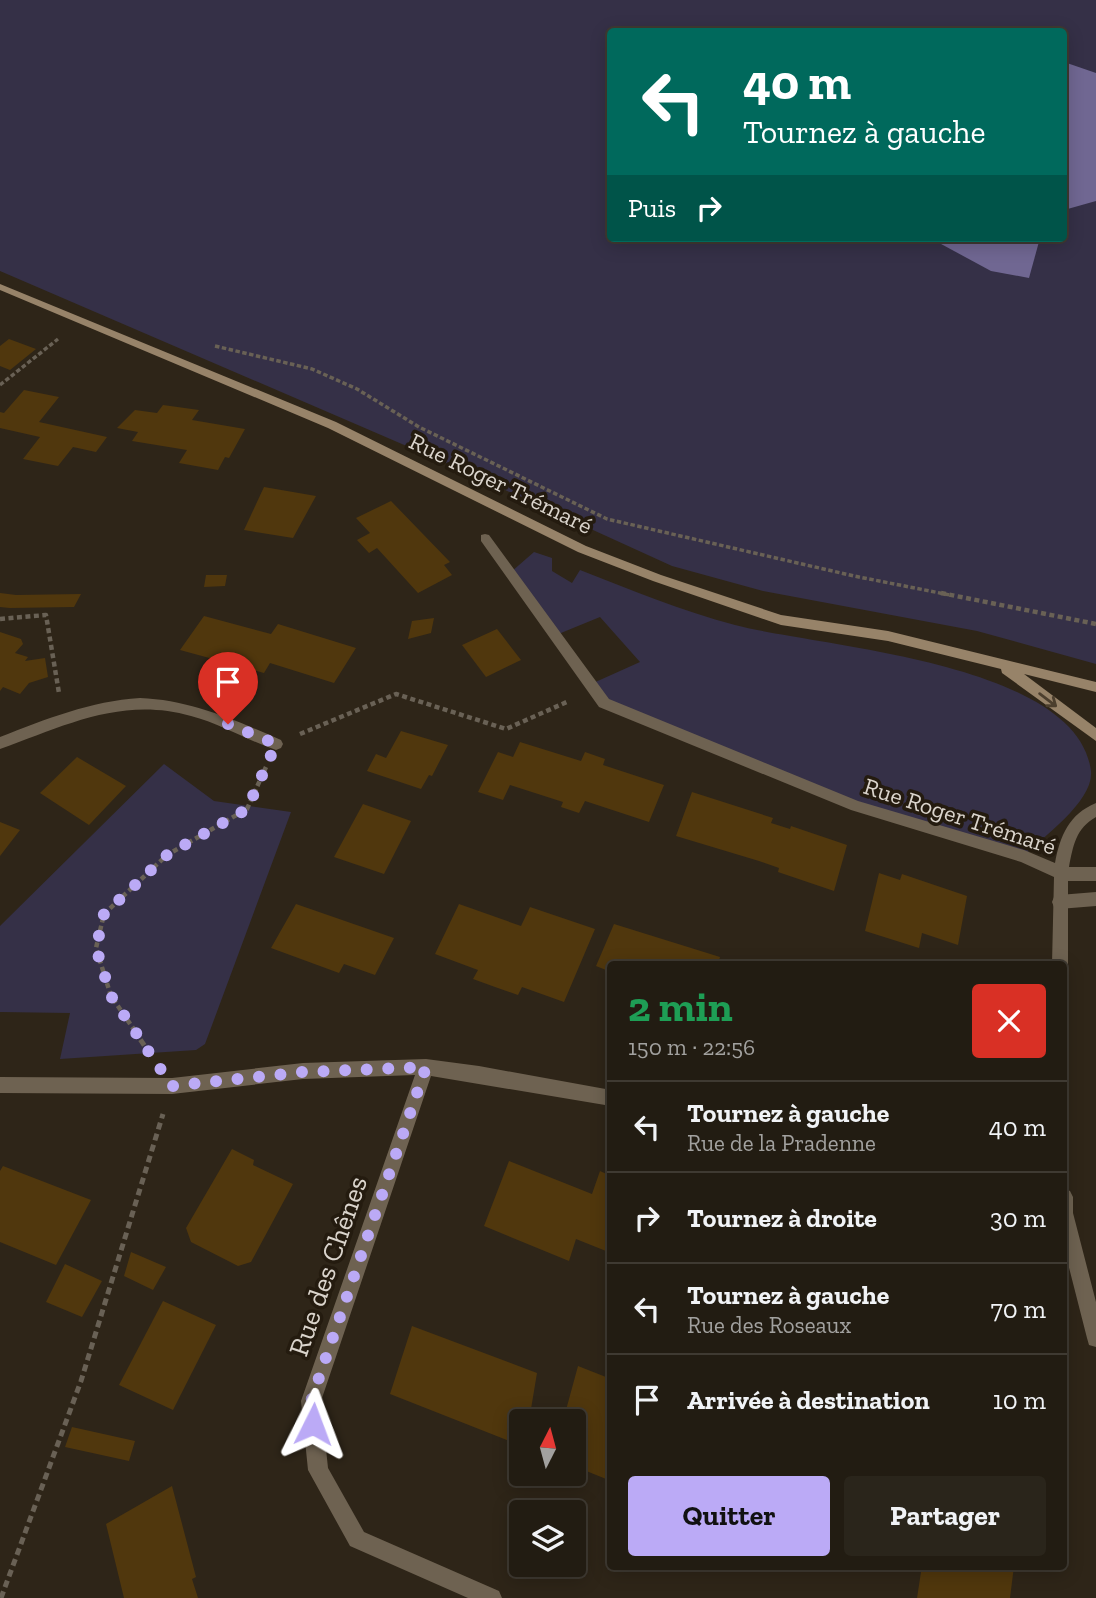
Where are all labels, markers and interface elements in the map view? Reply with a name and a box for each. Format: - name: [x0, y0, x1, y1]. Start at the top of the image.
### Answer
- text: 40 m: [743, 53, 851, 112]
- icon: left: [628, 56, 719, 147]
- text: Tournez à gauche: [743, 113, 986, 151]
- icon: right: [690, 189, 728, 227]
- text: Puis: [628, 192, 676, 224]
- street label: Rue Roger Trémaré: [405, 426, 597, 540]
- pin: [198, 652, 258, 724]
- icon: arrive: [209, 663, 247, 701]
- one-way arrow: [1038, 692, 1057, 707]
- street label: Rue Roger Trémaré: [860, 771, 1060, 861]
- text: 2 min: [628, 981, 733, 1032]
- button: close: [972, 984, 1046, 1058]
- text: 150 m · 22:56: [628, 1033, 755, 1061]
- text: Tournez à gauche: [687, 1097, 889, 1129]
- icon: left: [628, 1108, 666, 1146]
- text: 40 m: [989, 1111, 1046, 1143]
- text: Rue de la Pradenne: [687, 1129, 876, 1157]
- street label: Rue des Chênes: [282, 1172, 374, 1360]
- icon: right: [628, 1199, 666, 1237]
- text: Tournez à droite: [687, 1202, 877, 1234]
- text: 30 m: [990, 1202, 1046, 1234]
- text: Tournez à gauche: [687, 1279, 889, 1311]
- icon: left: [628, 1290, 666, 1328]
- text: 70 m: [990, 1293, 1046, 1325]
- text: Rue des Roseaux: [687, 1311, 851, 1339]
- icon: arrive: [628, 1381, 666, 1419]
- text: Arrivée à destination: [687, 1384, 930, 1416]
- text: 10 m: [993, 1384, 1046, 1416]
- position arrow: [276, 1387, 350, 1461]
- north arrow: [509, 1409, 586, 1486]
- map controls: [509, 1409, 586, 1577]
- button: Quitter: [628, 1476, 830, 1556]
- button: Partager: [844, 1476, 1046, 1556]
- button: layers: [509, 1500, 586, 1577]

